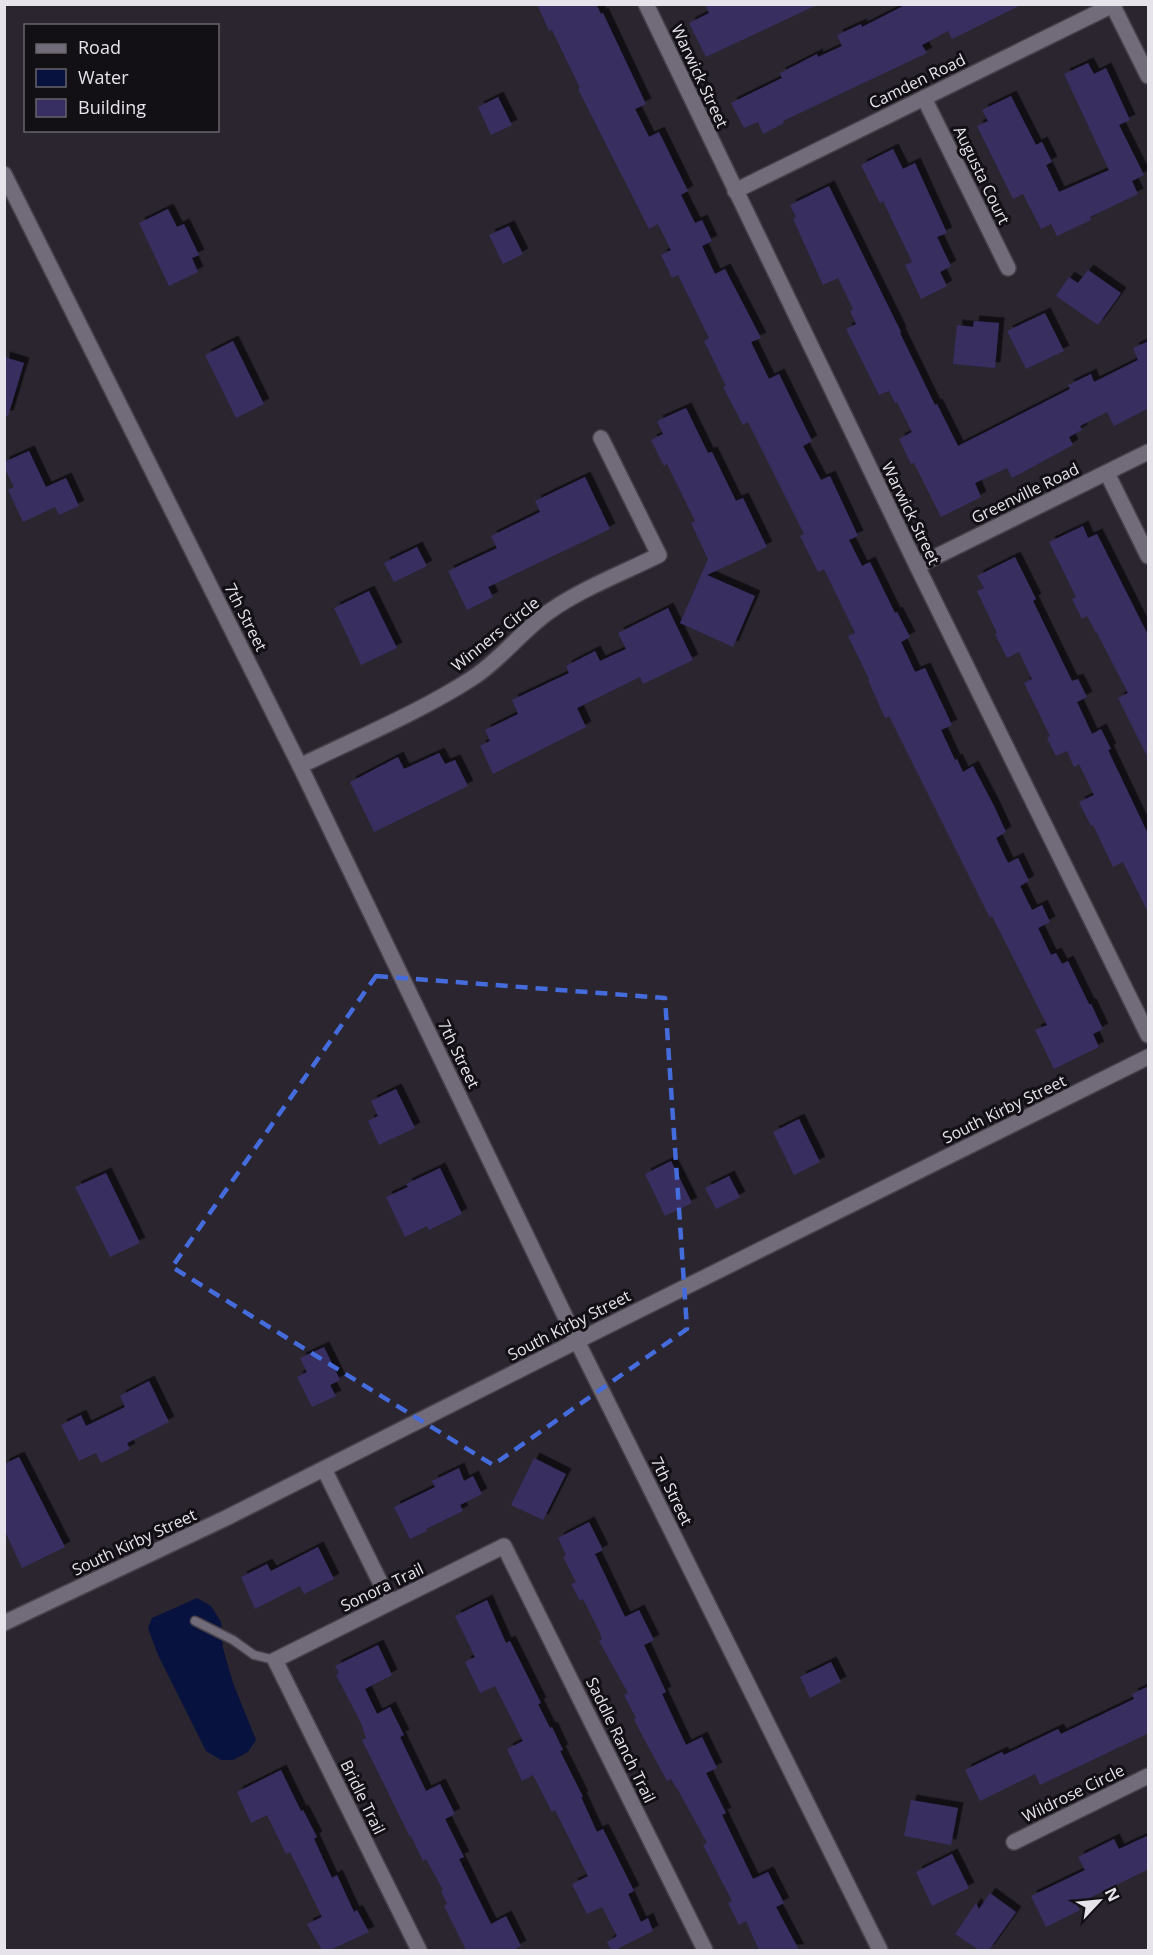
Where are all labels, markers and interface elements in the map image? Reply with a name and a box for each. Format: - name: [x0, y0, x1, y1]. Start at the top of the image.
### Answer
- street label: Warwick Street: [666, 21, 734, 131]
- legend: [24, 24, 219, 132]
- text: Road: [78, 35, 121, 59]
- street label: Camden Road: [865, 48, 969, 114]
- text: Water: [78, 65, 129, 89]
- text: Building: [78, 95, 146, 119]
- street label: Augusta Court: [949, 122, 1015, 228]
- street label: Greenville Road: [967, 457, 1083, 529]
- street label: Warwick Street: [877, 458, 945, 568]
- street label: 7th Street: [220, 579, 273, 655]
- street label: Winners Circle: [446, 592, 544, 676]
- street label: 7th Street: [433, 1016, 485, 1092]
- street label: South Kirby Street: [939, 1069, 1070, 1148]
- street label: South Kirby Street: [504, 1284, 634, 1365]
- street label: 7th Street: [646, 1453, 698, 1529]
- street label: South Kirby Street: [68, 1503, 200, 1580]
- street label: Sonora Trail: [337, 1557, 427, 1617]
- street label: Saddle Ranch Trail: [581, 1674, 661, 1806]
- street label: Bridle Trail: [336, 1756, 390, 1838]
- street label: Wildrose Circle: [1018, 1759, 1128, 1827]
- north arrow: [1069, 1871, 1129, 1931]
- text: N: [1100, 1884, 1125, 1905]

